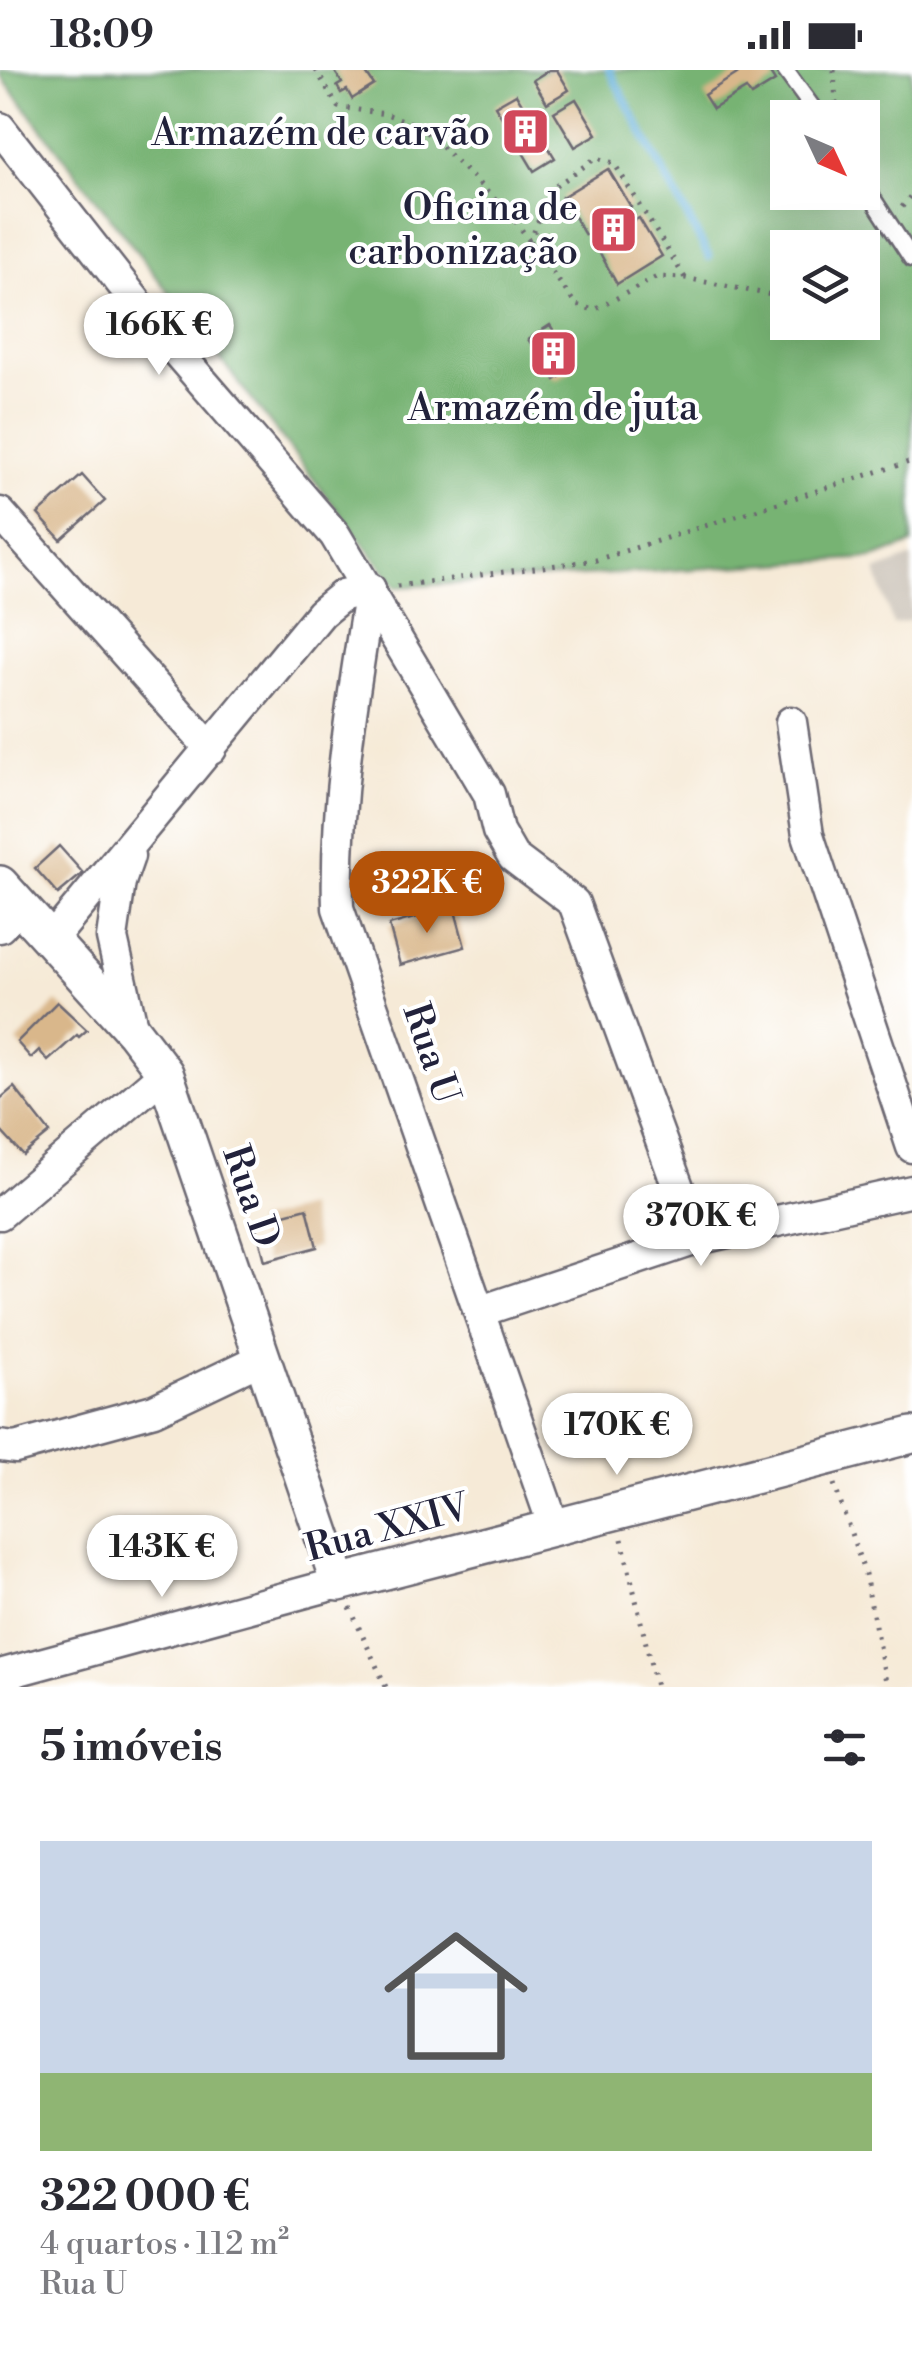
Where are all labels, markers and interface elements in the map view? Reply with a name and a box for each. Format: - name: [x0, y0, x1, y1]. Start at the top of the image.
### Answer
- text: 18:09: [50, 12, 154, 59]
- north arrow: [770, 100, 880, 210]
- map controls: [770, 100, 880, 340]
- building icon: Armazém de carvão: [499, 106, 551, 158]
- place label: Armazém de carvão: [150, 110, 490, 157]
- place label: Oficina de carbonização: [348, 185, 578, 276]
- building icon: Oficina de carbonização: [587, 203, 639, 255]
- button: layers: [770, 230, 880, 340]
- pin: 166K €: [78, 293, 240, 378]
- text: 166K €: [106, 305, 212, 345]
- building icon: Armazém de juta: [527, 327, 579, 379]
- place label: Armazém de juta: [407, 385, 699, 432]
- pin: 322K €: [346, 851, 508, 936]
- text: 322K €: [371, 863, 483, 903]
- street label: Rua U: [392, 997, 470, 1110]
- street label: Rua D: [211, 1139, 290, 1254]
- pin: 370K €: [620, 1184, 782, 1269]
- text: 370K €: [645, 1196, 757, 1236]
- pin: 170K €: [536, 1393, 698, 1478]
- text: 170K €: [564, 1405, 670, 1445]
- street label: Rua XXIV: [300, 1484, 475, 1573]
- pin: 143K €: [81, 1515, 243, 1600]
- text: 143K €: [109, 1527, 215, 1567]
- icon: filters: [817, 1720, 872, 1775]
- text: 5 imóveis: [40, 1721, 223, 1774]
- icon: home: [366, 1906, 546, 2086]
- text: 322 000 €: [40, 2171, 250, 2224]
- text: 4 quartos · 112 m²: [40, 2224, 289, 2264]
- text: Rua U: [40, 2264, 127, 2304]

